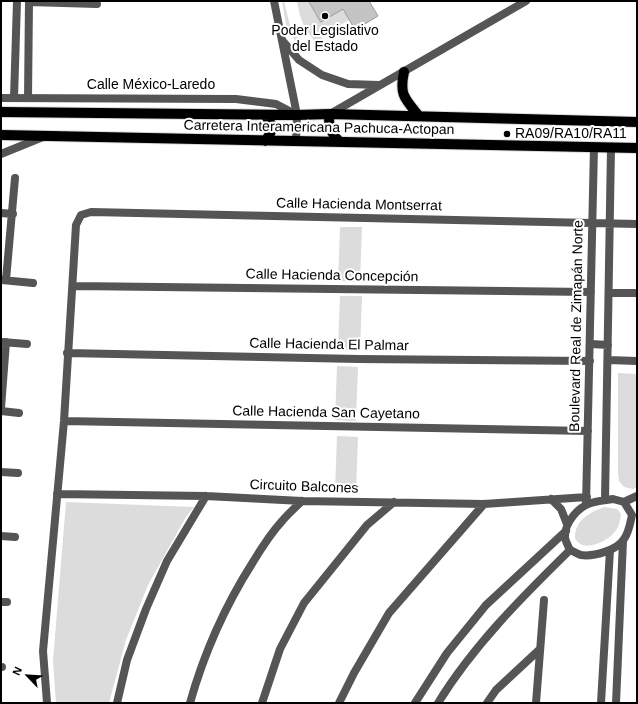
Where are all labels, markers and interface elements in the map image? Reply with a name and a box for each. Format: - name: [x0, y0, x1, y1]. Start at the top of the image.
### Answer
- marker: Poder Legislativo del Estado: [320, 11, 330, 21]
- place label: Poder Legislativo del Estado: [271, 23, 379, 56]
- street label: Calle México-Laredo: [87, 77, 215, 93]
- street label: Carretera Interamericana Pachuca-Actopan: [183, 117, 455, 139]
- place label: RA09/RA10/RA11: [515, 126, 627, 142]
- marker: RA09/RA10/RA11: [502, 129, 512, 139]
- street label: Calle Hacienda Montserrat: [276, 195, 442, 215]
- street label: Boulevard Real de Zimapán Norte: [567, 220, 587, 432]
- street label: Calle Hacienda Concepción: [245, 266, 419, 286]
- street label: Calle Hacienda El Palmar: [249, 335, 409, 355]
- street label: Calle Hacienda San Cayetano: [232, 403, 420, 423]
- street label: Circuito Balcones: [249, 477, 359, 497]
- north arrow: [8, 656, 48, 696]
- text: N: [10, 665, 24, 677]

